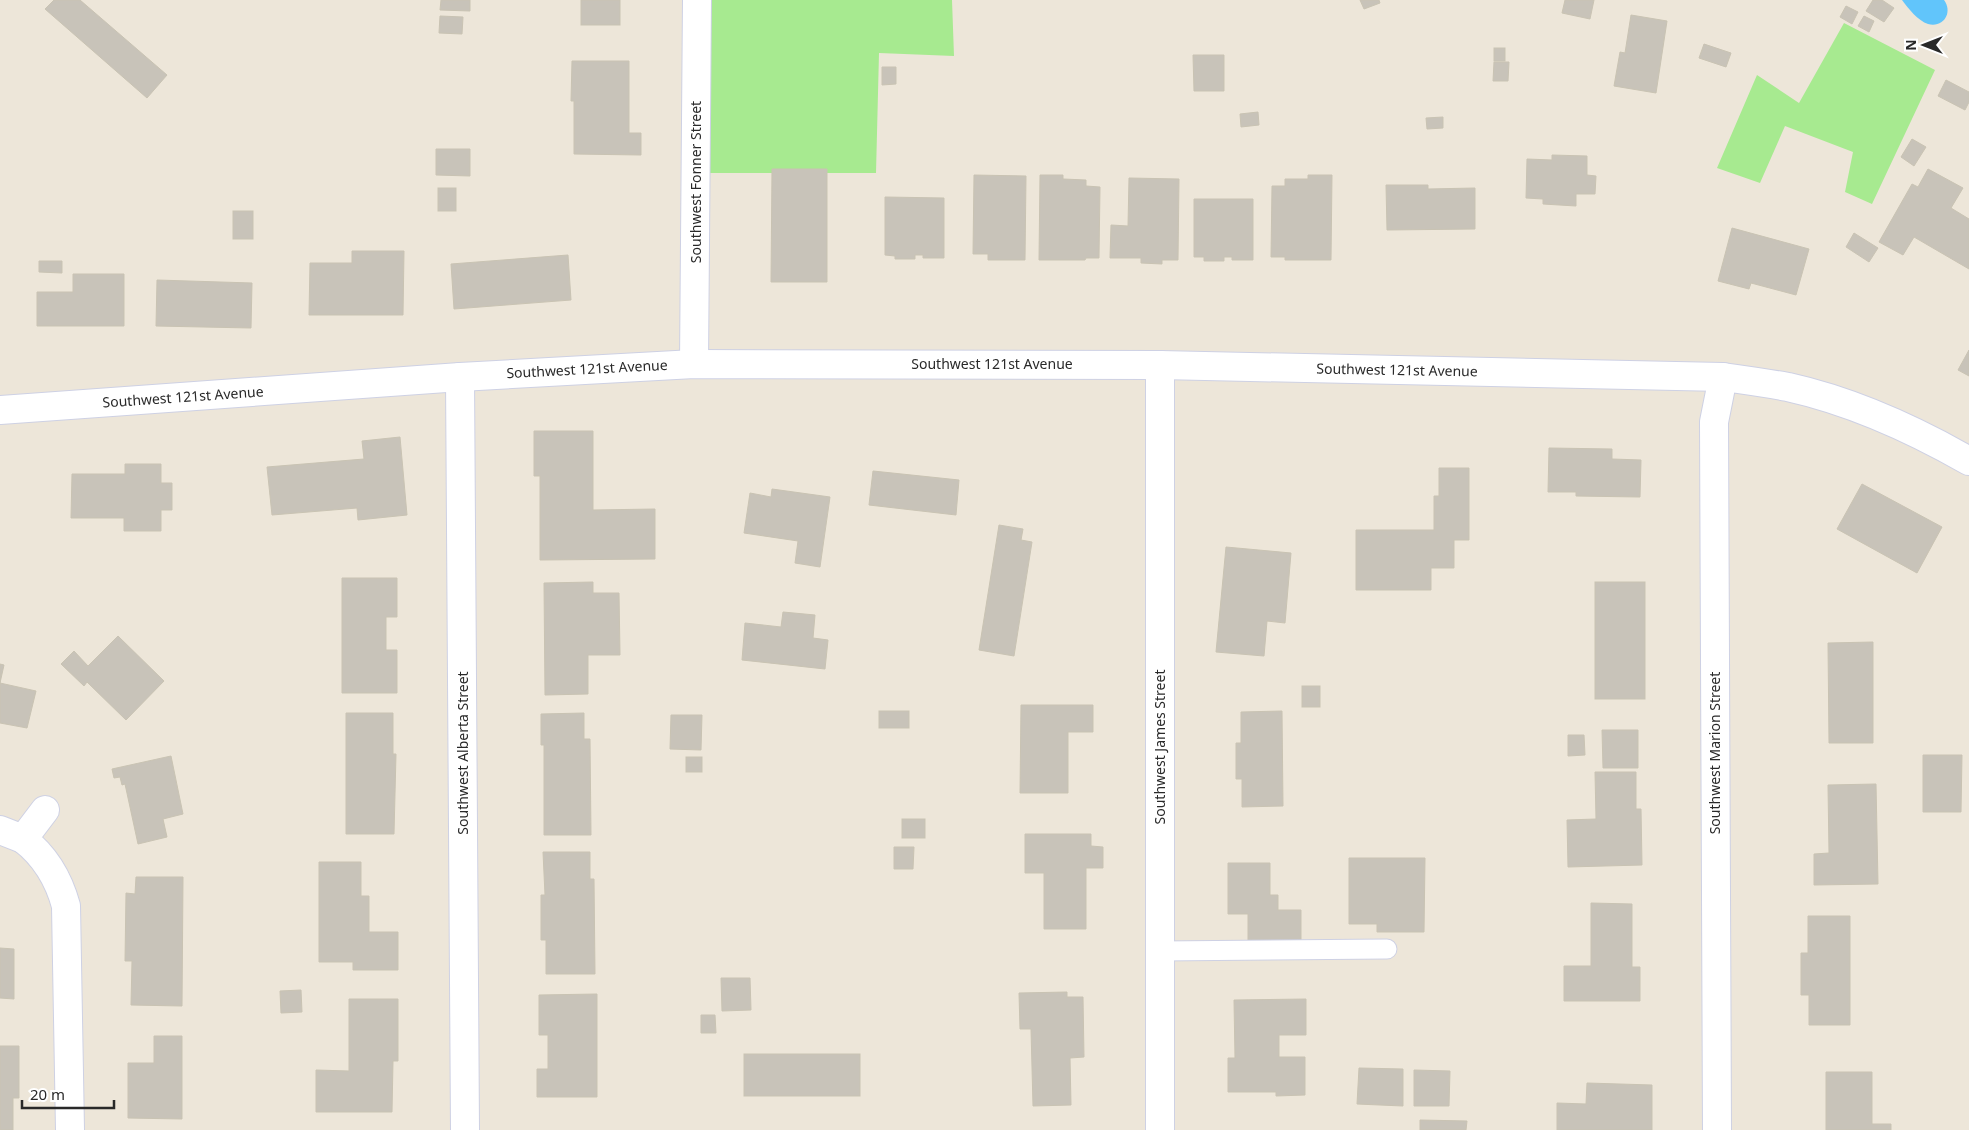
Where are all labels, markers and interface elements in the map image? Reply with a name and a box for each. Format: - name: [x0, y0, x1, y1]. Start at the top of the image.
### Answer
- north arrow: [1899, 20, 1949, 70]
- text: N: [1901, 39, 1920, 51]
- street label: Southwest Fonner Street: [686, 101, 705, 263]
- street label: Southwest 121st Avenue: [911, 354, 1073, 373]
- street label: Southwest 121st Avenue: [506, 355, 668, 382]
- street label: Southwest 121st Avenue: [1316, 359, 1478, 380]
- street label: Southwest 121st Avenue: [102, 381, 264, 412]
- street label: Southwest James Street: [1150, 670, 1169, 824]
- street label: Southwest Alberta Street: [453, 671, 472, 835]
- street label: Southwest Marion Street: [1705, 672, 1724, 834]
- scale bar: [22, 1078, 115, 1110]
- text: 20 m: [30, 1084, 65, 1104]

